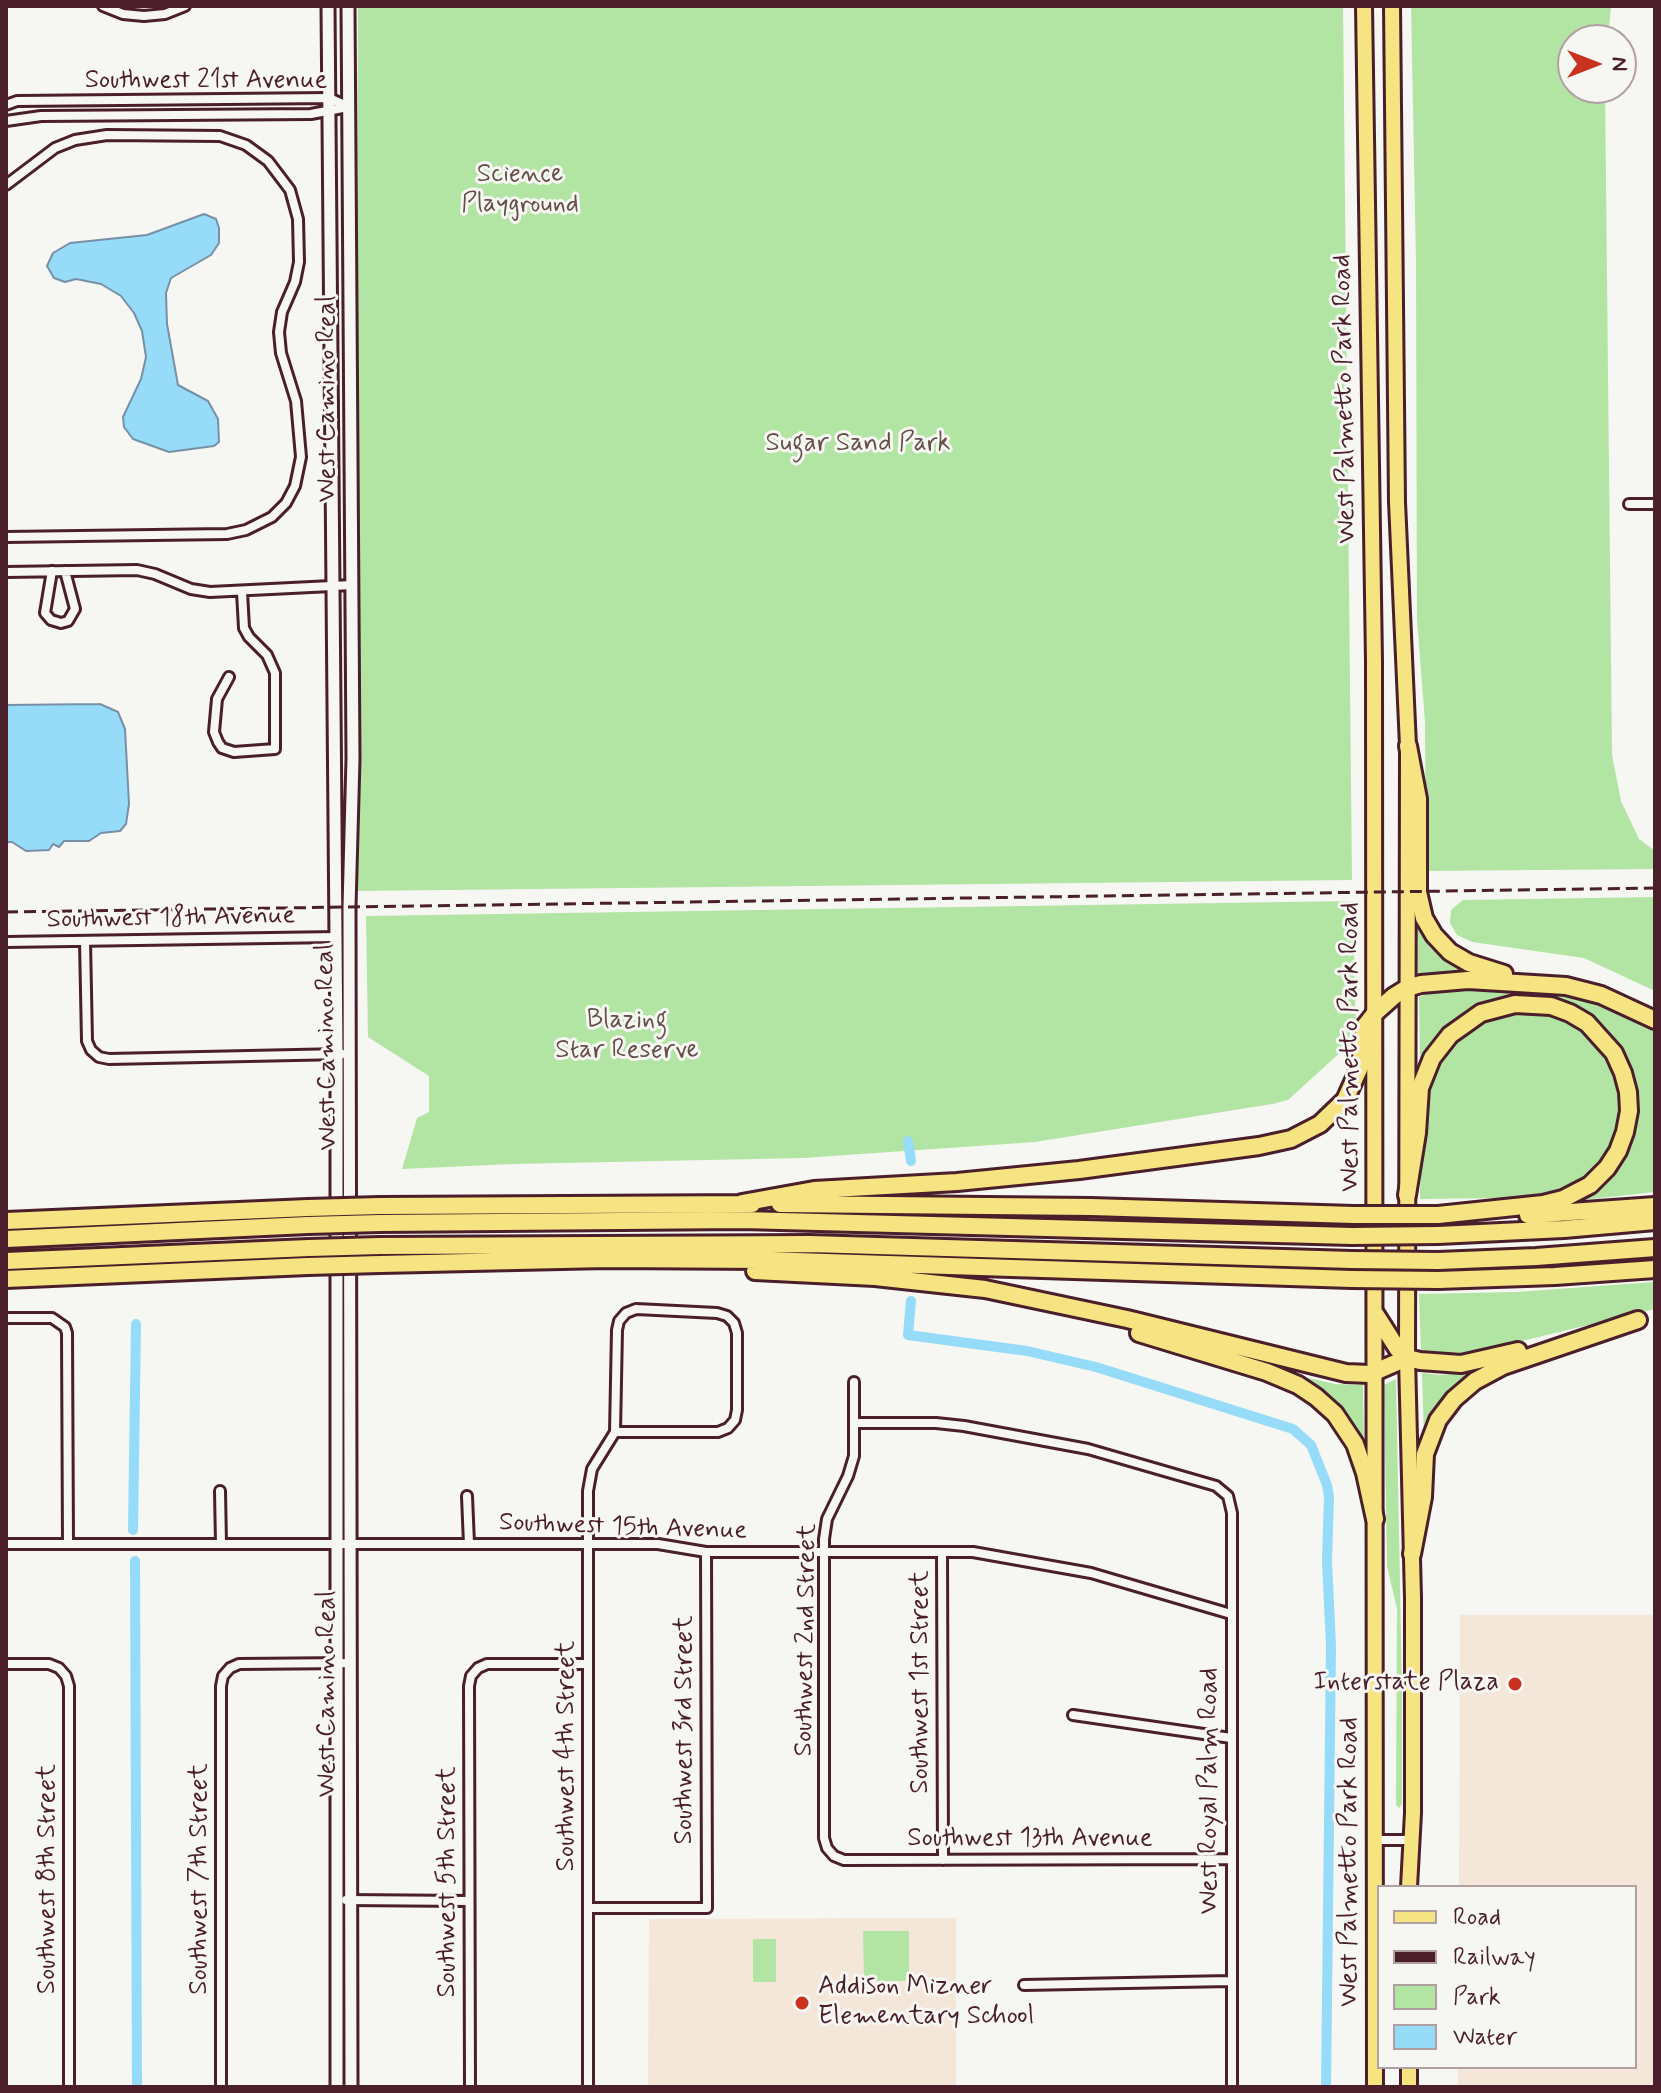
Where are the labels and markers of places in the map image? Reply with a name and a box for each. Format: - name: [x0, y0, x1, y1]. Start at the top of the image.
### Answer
- place label: Interstate Plaza: [1314, 1668, 1499, 1700]
- marker: Interstate Plaza: [1506, 1675, 1524, 1693]
- place label: Addison Mizner Elementary School: [818, 1972, 1034, 2034]
- marker: Addison Mizner Elementary School: [793, 1994, 811, 2012]

